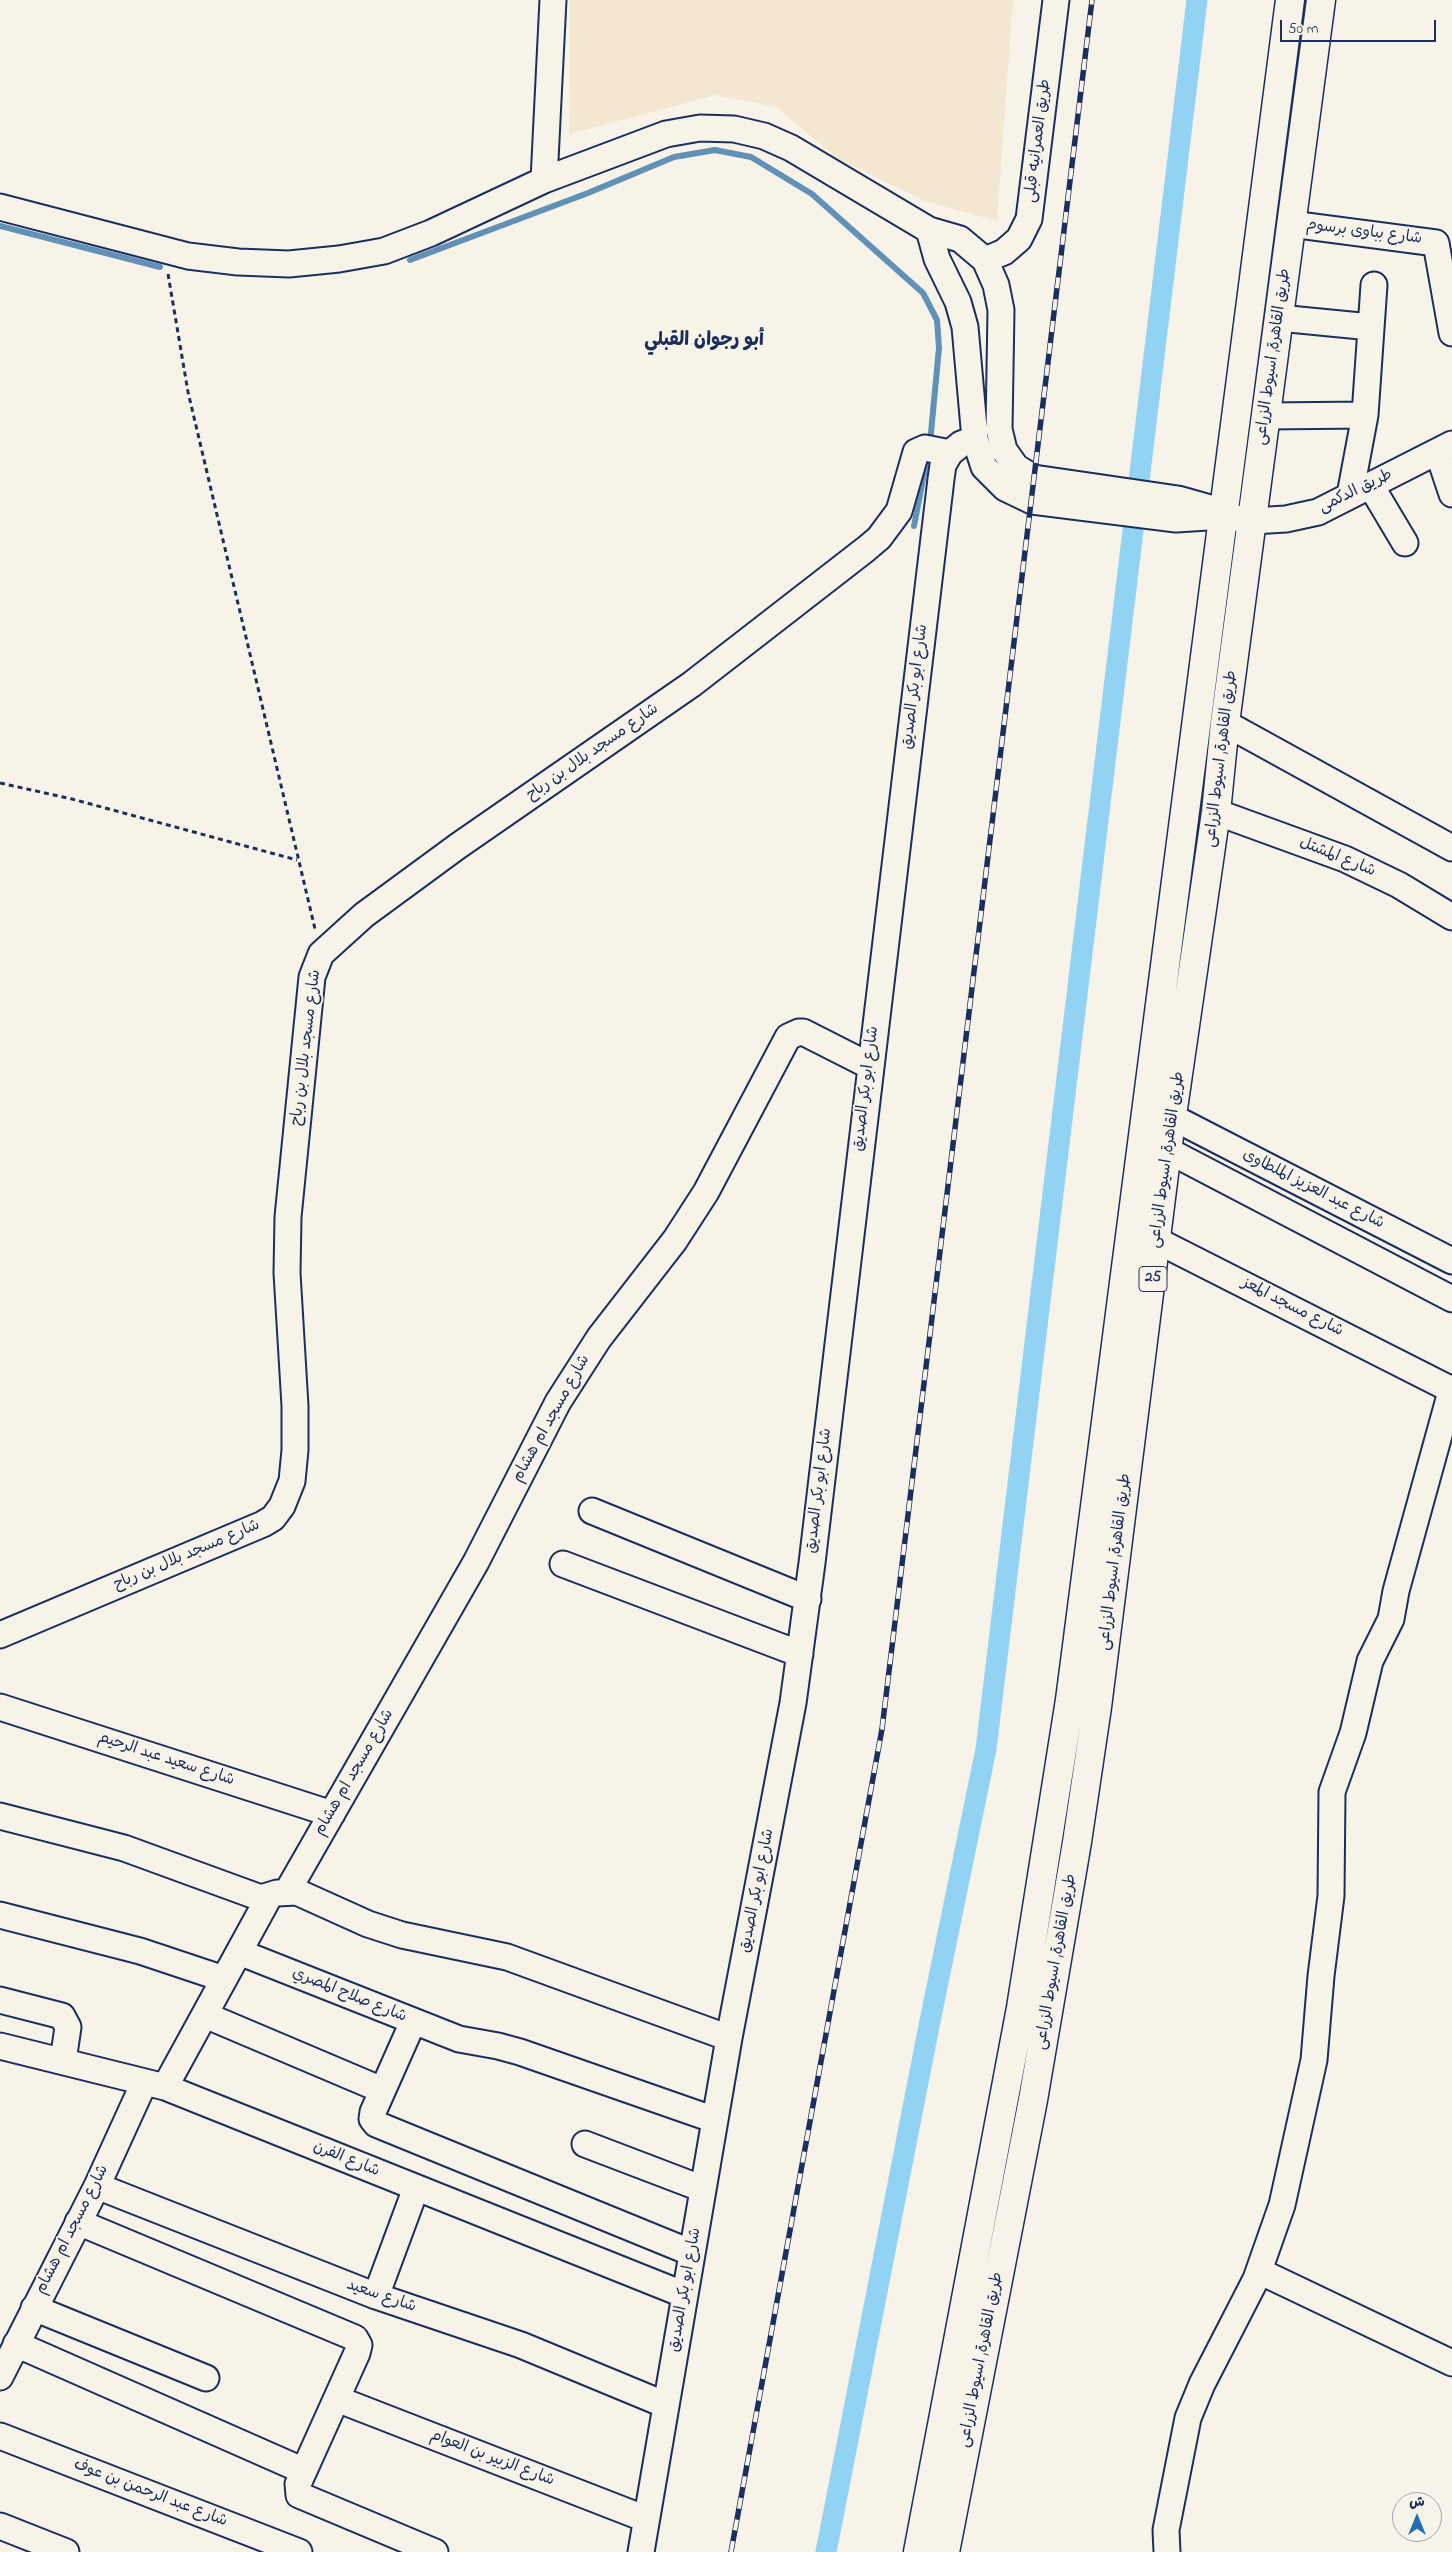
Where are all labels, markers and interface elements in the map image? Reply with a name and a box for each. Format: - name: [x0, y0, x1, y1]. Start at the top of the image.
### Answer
- scale bar: [1282, 10, 1438, 42]
- text: 50 m: [1288, 18, 1318, 40]
- street label: طريق العمرانيه قبلى: [1022, 78, 1056, 204]
- street label: شارع بباوى برسوم: [1305, 216, 1423, 250]
- street label: طريق القاهرة, اسيوط الزراعى: [1252, 267, 1296, 447]
- district label: أبو رجوان القبلي: [644, 331, 764, 353]
- street label: طريق الدكمى: [1316, 466, 1396, 518]
- street label: شارع ابو بكر الصديق: [899, 623, 933, 751]
- street label: طريق القاهرة, اسيوط الزراعى: [1202, 669, 1242, 849]
- street label: شارع مسجد بلال بن رباح: [523, 700, 663, 806]
- street label: شارع المشتل: [1296, 834, 1378, 882]
- street label: شارع مسجد بلال بن رباح: [288, 969, 326, 1127]
- street label: شارع ابو بكر الصديق: [850, 1025, 884, 1153]
- street label: طريق القاهرة, اسيوط الزراعى: [1146, 1070, 1190, 1250]
- street label: شارع عبد العزيز الملطاوى: [1239, 1146, 1387, 1234]
- road number: 25: [1139, 1266, 1167, 1292]
- street label: شارع مسجد المعز: [1238, 1274, 1346, 1342]
- street label: شارع مسجد ام هشام: [509, 1352, 595, 1486]
- street label: شارع ابو بكر الصديق: [803, 1427, 837, 1555]
- street label: طريق القاهرة, اسيوط الزراعى: [1096, 1472, 1136, 1652]
- street label: شارع مسجد بلال بن رباح: [111, 1516, 263, 1596]
- street label: شارع مسجد ام هشام: [311, 1706, 399, 1840]
- street label: شارع سعيد عبد الرحيم: [95, 1729, 237, 1791]
- street label: شارع ابو بكر الصديق: [737, 1827, 779, 1955]
- street label: طريق القاهرة, اسيوط الزراعى: [1032, 1873, 1082, 2051]
- street label: شارع صلاح المصري: [289, 1964, 409, 2028]
- street label: شارع الفرن: [310, 2138, 382, 2182]
- street label: شارع مسجد ام هشام: [32, 2162, 114, 2298]
- street label: شارع ابو بكر الصديق: [666, 2226, 706, 2354]
- street label: طريق القاهرة, اسيوط الزراعى: [956, 2271, 1008, 2449]
- street label: شارع سعيد: [344, 2276, 418, 2318]
- street label: شارع الزبير بن العوام: [427, 2426, 557, 2492]
- street label: شارع عبد الرحمن بن عوف: [70, 2456, 230, 2532]
- north arrow: [1392, 2492, 1442, 2542]
- text: ش: [1409, 2492, 1425, 2513]

